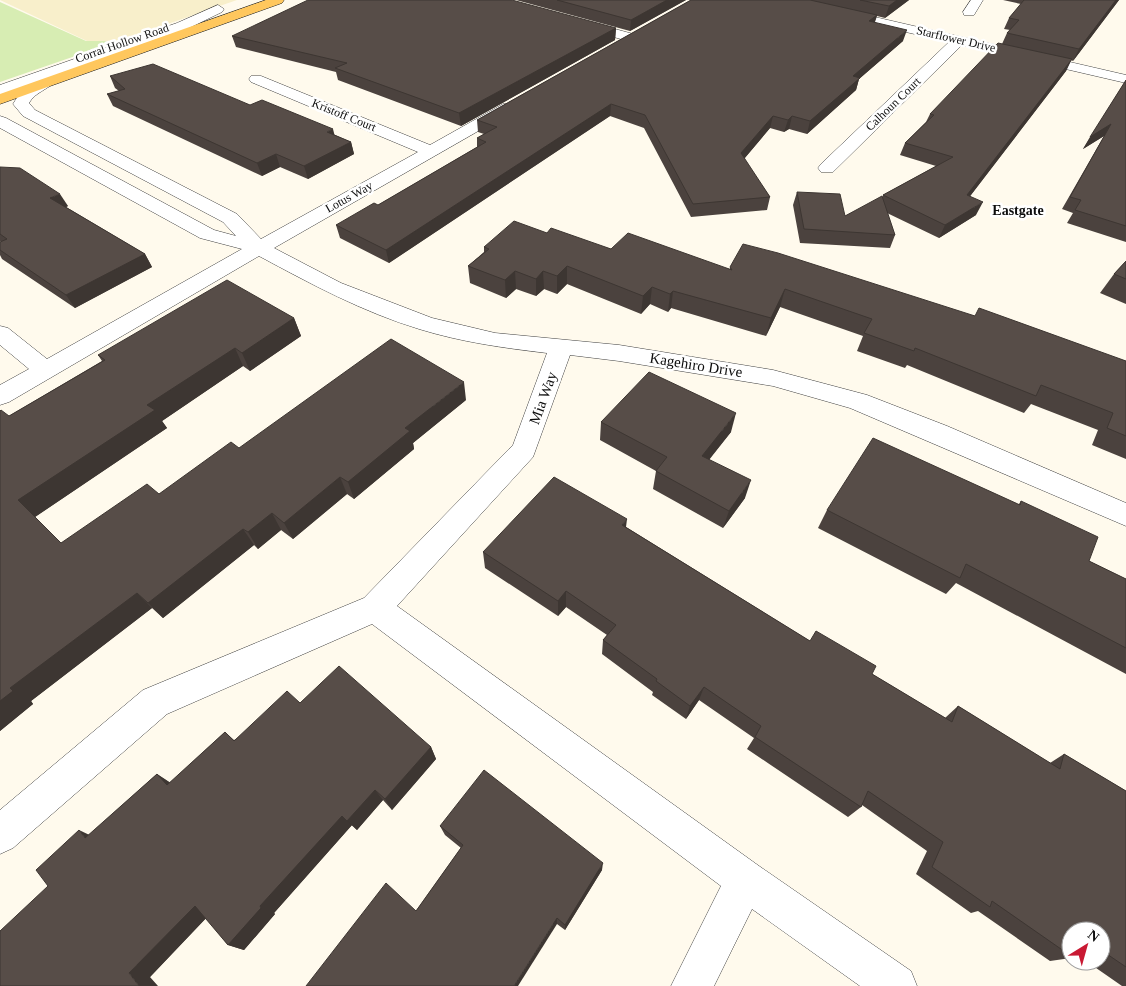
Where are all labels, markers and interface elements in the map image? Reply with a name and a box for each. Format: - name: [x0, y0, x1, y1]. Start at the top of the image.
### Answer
- street label: Corral Hollow Road: [73, 20, 171, 66]
- street label: Starflower Drive: [915, 23, 997, 55]
- street label: Calhoun Court: [863, 74, 924, 134]
- street label: Kristoff Court: [310, 96, 379, 134]
- street label: Lotus Way: [323, 178, 375, 216]
- district label: Eastgate: [992, 203, 1044, 218]
- street label: Kagehiro Drive: [648, 350, 744, 380]
- street label: Mia Way: [526, 369, 560, 426]
- north arrow: [1061, 921, 1111, 971]
- text: N: [1085, 927, 1102, 945]

